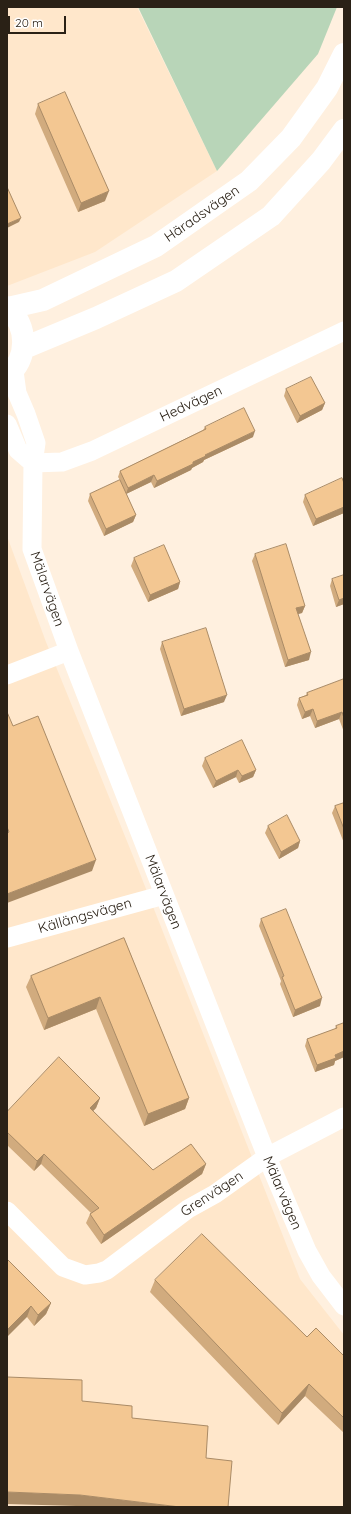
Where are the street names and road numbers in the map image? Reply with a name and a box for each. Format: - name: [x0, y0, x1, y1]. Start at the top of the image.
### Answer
- street label: Häradsvägen: [161, 182, 243, 246]
- street label: Hedvägen: [157, 382, 225, 426]
- street label: Mälarvägen: [26, 549, 68, 629]
- street label: Mälarvägen: [141, 852, 185, 932]
- street label: Källängsvägen: [36, 895, 134, 937]
- street label: Mälarvägen: [259, 1154, 305, 1232]
- street label: Grenvägen: [178, 1168, 246, 1220]

